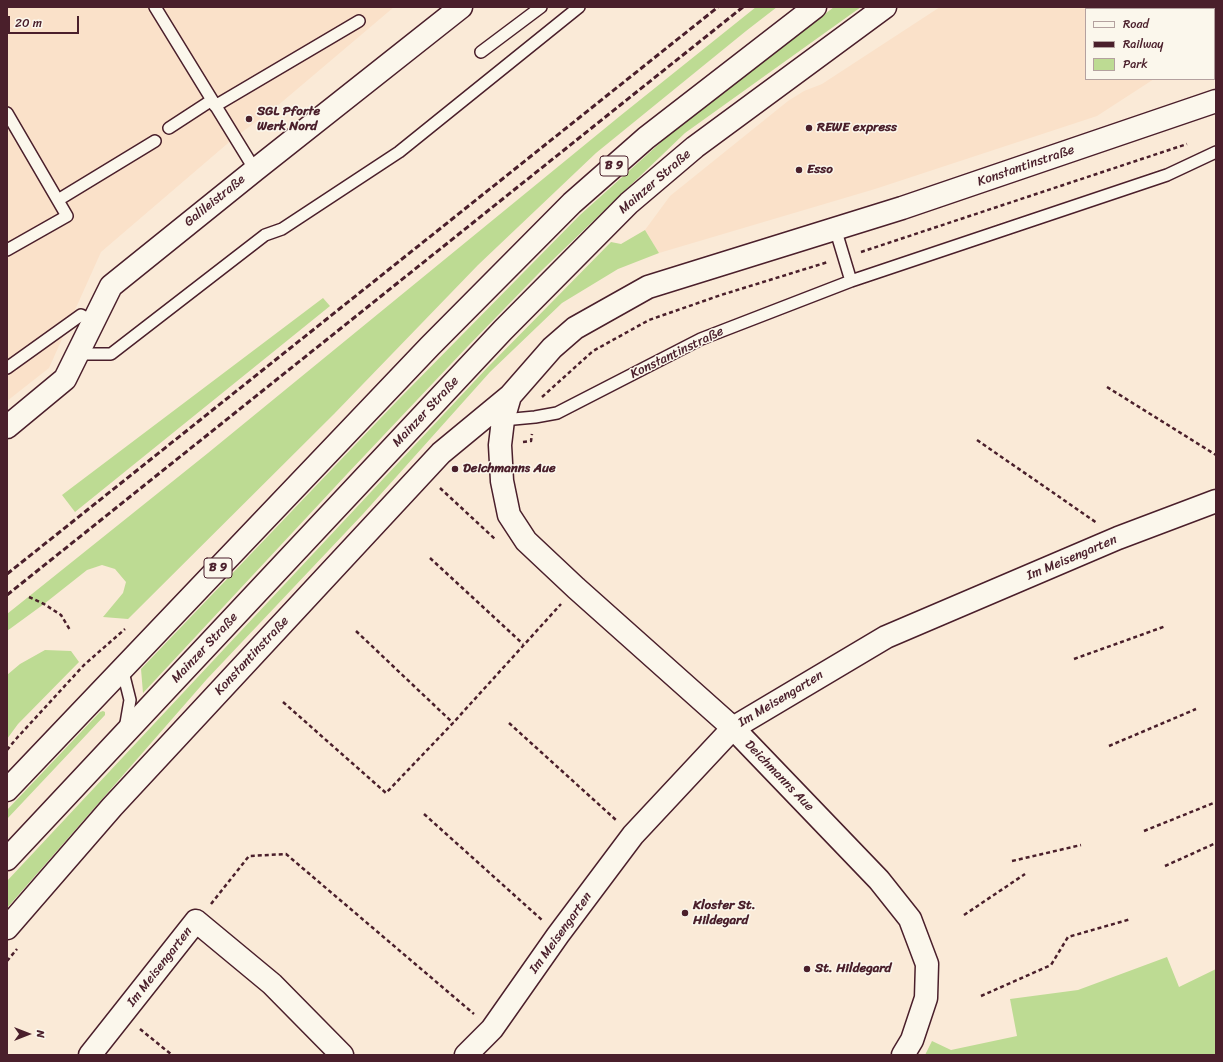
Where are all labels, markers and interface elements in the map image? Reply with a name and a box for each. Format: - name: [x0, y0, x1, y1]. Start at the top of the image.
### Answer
- scale bar: [10, 8, 81, 34]
- legend: [1085, 8, 1215, 80]
- text: 20 m: [15, 12, 42, 34]
- text: Road: [1123, 13, 1149, 35]
- text: Railway: [1123, 33, 1164, 55]
- text: Park: [1123, 53, 1148, 75]
- place label: SGL Pforte Werk Nord: [257, 104, 320, 135]
- marker: SGL Pforte Werk Nord: [244, 114, 254, 124]
- place label: REWE express: [817, 120, 897, 136]
- marker: REWE express: [804, 123, 814, 133]
- street label: Konstantinstraße: [975, 142, 1077, 190]
- street label: Mainzer Straße: [616, 147, 694, 217]
- road number: B 9: [600, 156, 628, 176]
- place label: Esso: [807, 162, 833, 178]
- marker: Esso: [794, 165, 804, 175]
- street label: Galileistraße: [182, 172, 248, 230]
- street label: Konstantinstraße: [628, 324, 726, 382]
- street label: Mainzer Straße: [390, 374, 462, 450]
- place label: Deichmanns Aue: [463, 461, 556, 477]
- marker: Deichmanns Aue: [450, 464, 460, 474]
- street label: Im Meisengarten: [1025, 532, 1119, 584]
- road number: B 9: [204, 558, 232, 578]
- street label: Mainzer Straße: [169, 610, 241, 686]
- street label: Konstantinstraße: [212, 613, 292, 699]
- street label: Im Meisengarten: [736, 667, 826, 731]
- street label: Deichmanns Aue: [741, 737, 817, 815]
- street label: Im Meisengarten: [526, 889, 596, 977]
- place label: Kloster St. Hildegard: [693, 898, 756, 929]
- marker: Kloster St. Hildegard: [680, 908, 690, 918]
- street label: Im Meisengarten: [124, 924, 196, 1010]
- place label: St. Hildegard: [815, 961, 891, 977]
- marker: St. Hildegard: [802, 964, 812, 974]
- north arrow: [8, 1014, 48, 1054]
- text: N: [31, 1030, 50, 1038]

